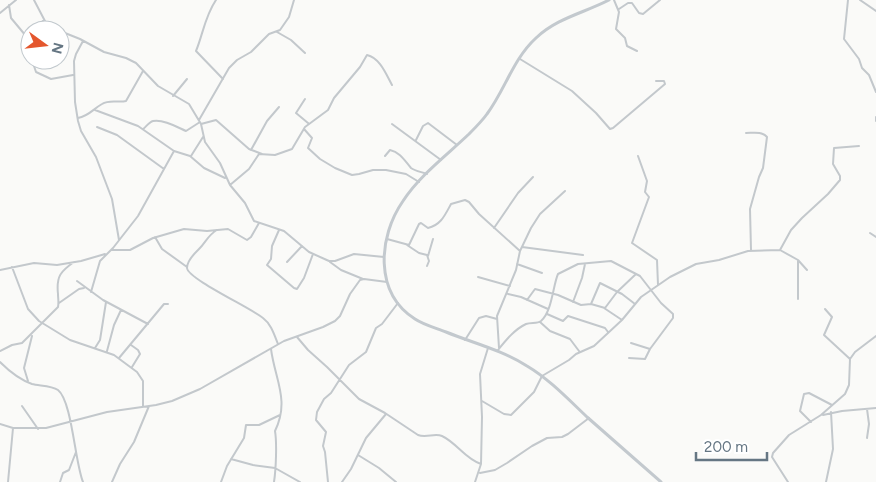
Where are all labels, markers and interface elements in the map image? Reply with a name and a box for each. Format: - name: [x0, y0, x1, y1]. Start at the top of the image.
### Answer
- north arrow: [20, 20, 70, 70]
- text: N: [47, 41, 67, 56]
- scale bar: [696, 430, 767, 462]
- text: 200 m: [704, 438, 748, 456]

